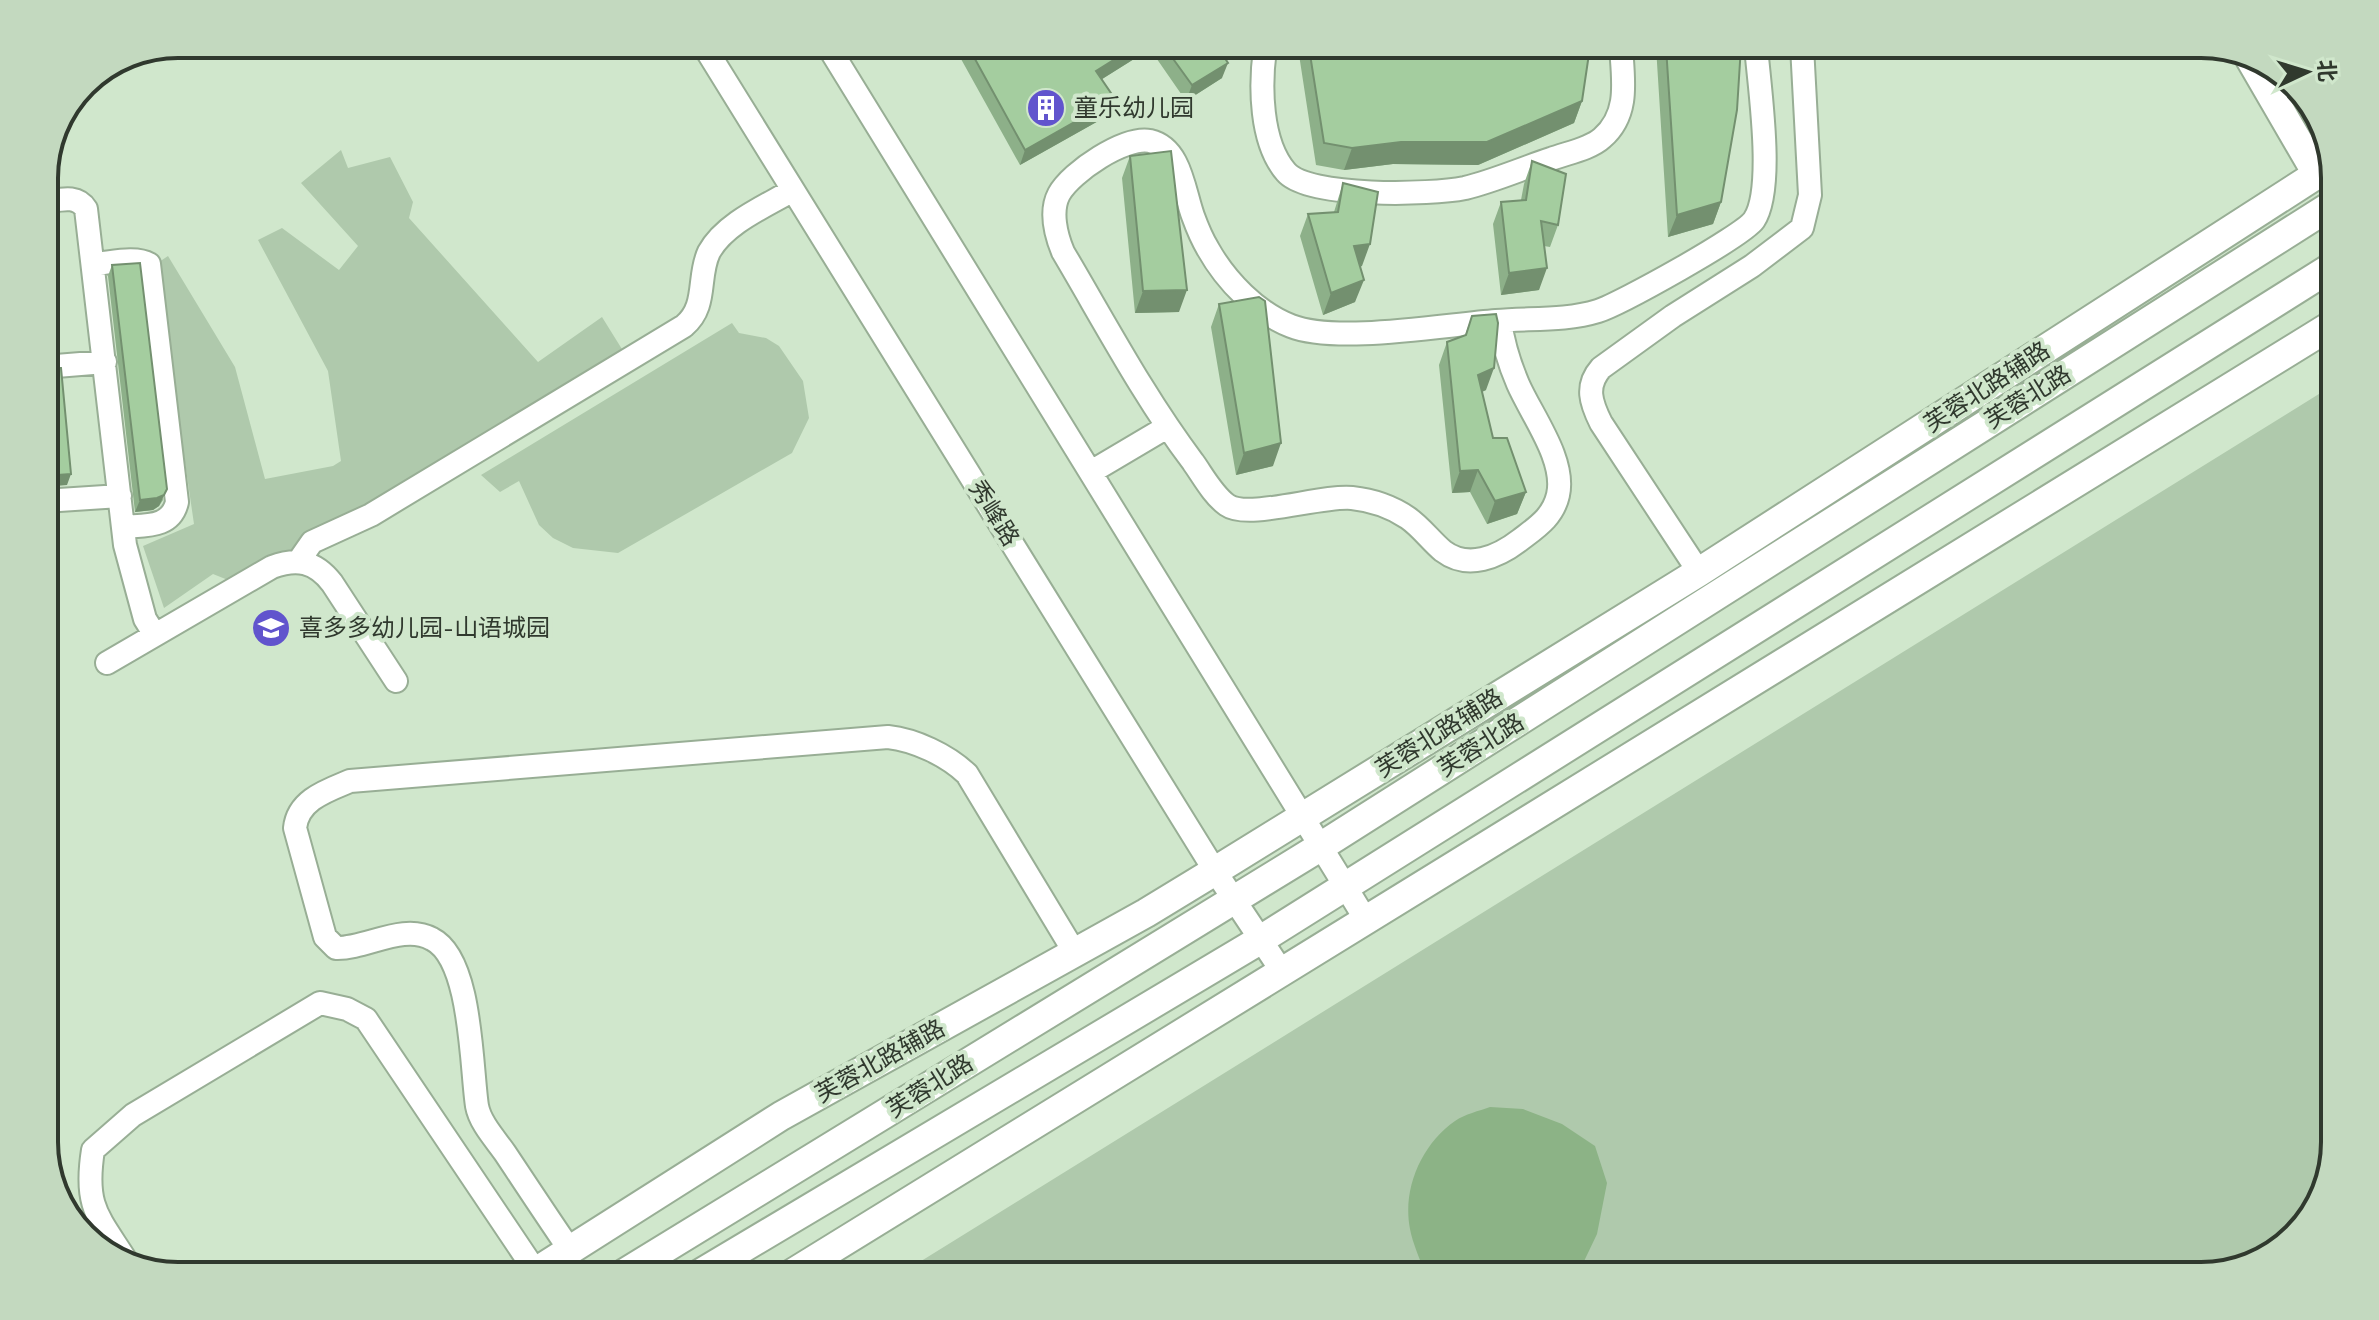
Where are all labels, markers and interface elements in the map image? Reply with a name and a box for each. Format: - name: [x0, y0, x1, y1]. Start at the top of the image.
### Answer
- north arrow: [2267, 32, 2347, 112]
- text: 北: [2312, 59, 2342, 83]
- building icon: 童乐幼儿园: [1025, 87, 1067, 129]
- place label: 童乐幼儿园: [1074, 92, 1194, 123]
- street label: 芙蓉北路辅路: [1919, 336, 2055, 438]
- street label: 芙蓉北路: [1980, 359, 2076, 435]
- street label: 秀峰路: [962, 474, 1027, 551]
- school or university icon: 喜多多幼儿园-山语城园: [250, 607, 292, 649]
- place label: 喜多多幼儿园-山语城园: [299, 612, 550, 643]
- street label: 芙蓉北路辅路: [1370, 683, 1508, 783]
- street label: 芙蓉北路: [1433, 707, 1529, 783]
- street label: 芙蓉北路辅路: [810, 1013, 950, 1109]
- street label: 芙蓉北路: [882, 1048, 978, 1124]

